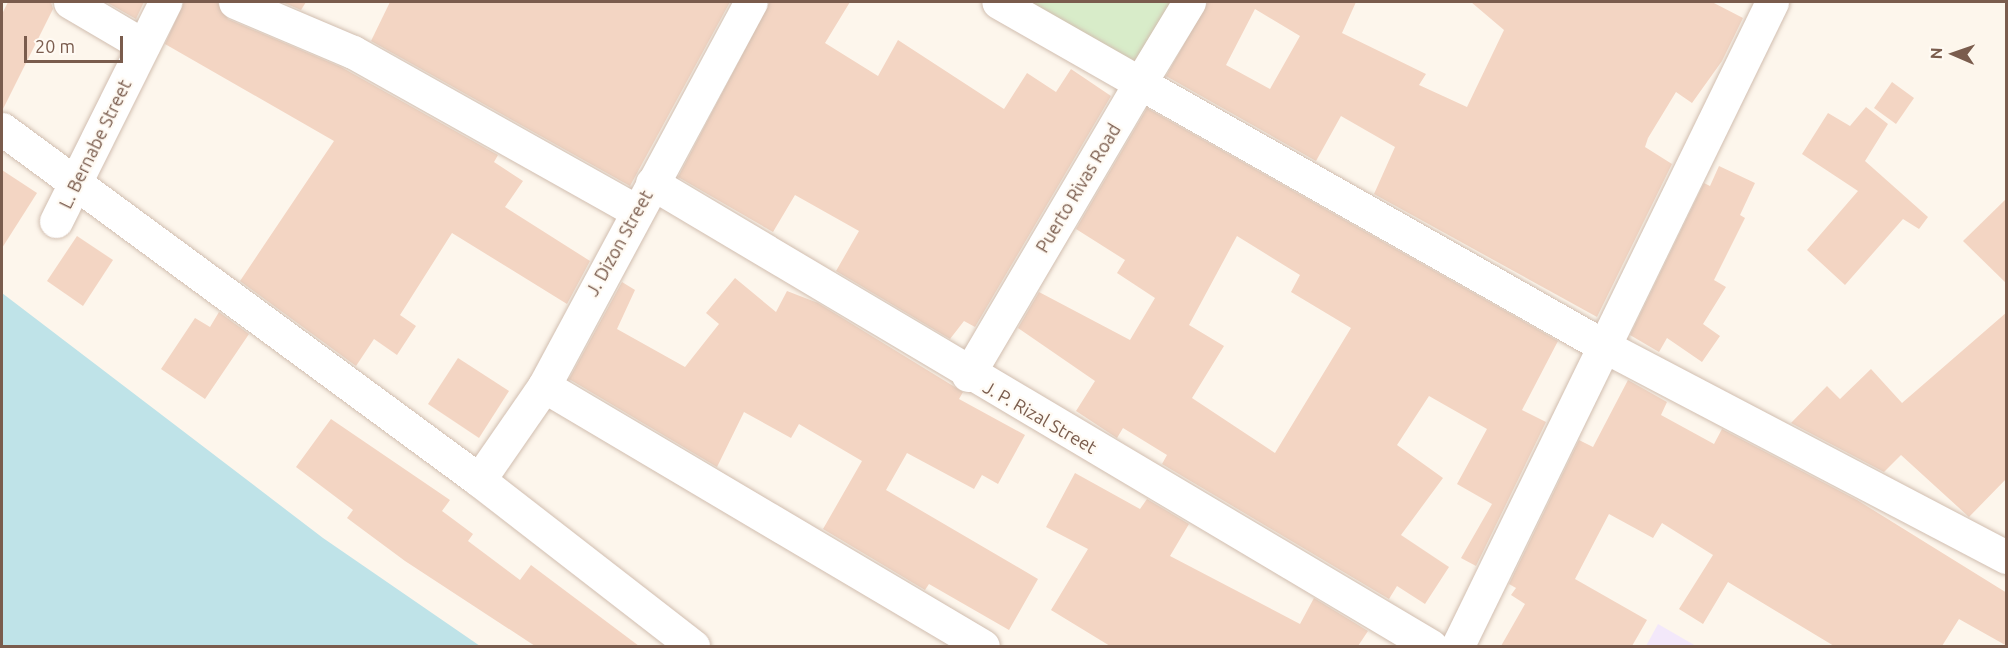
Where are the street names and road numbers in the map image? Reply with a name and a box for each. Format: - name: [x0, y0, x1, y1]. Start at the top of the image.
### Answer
- street label: L. Bernabe Street: [54, 76, 136, 212]
- street label: Puerto Rivas Road: [1031, 120, 1125, 256]
- street label: J. Dizon Street: [581, 186, 657, 300]
- street label: J. P. Rizal Street: [979, 376, 1101, 458]

